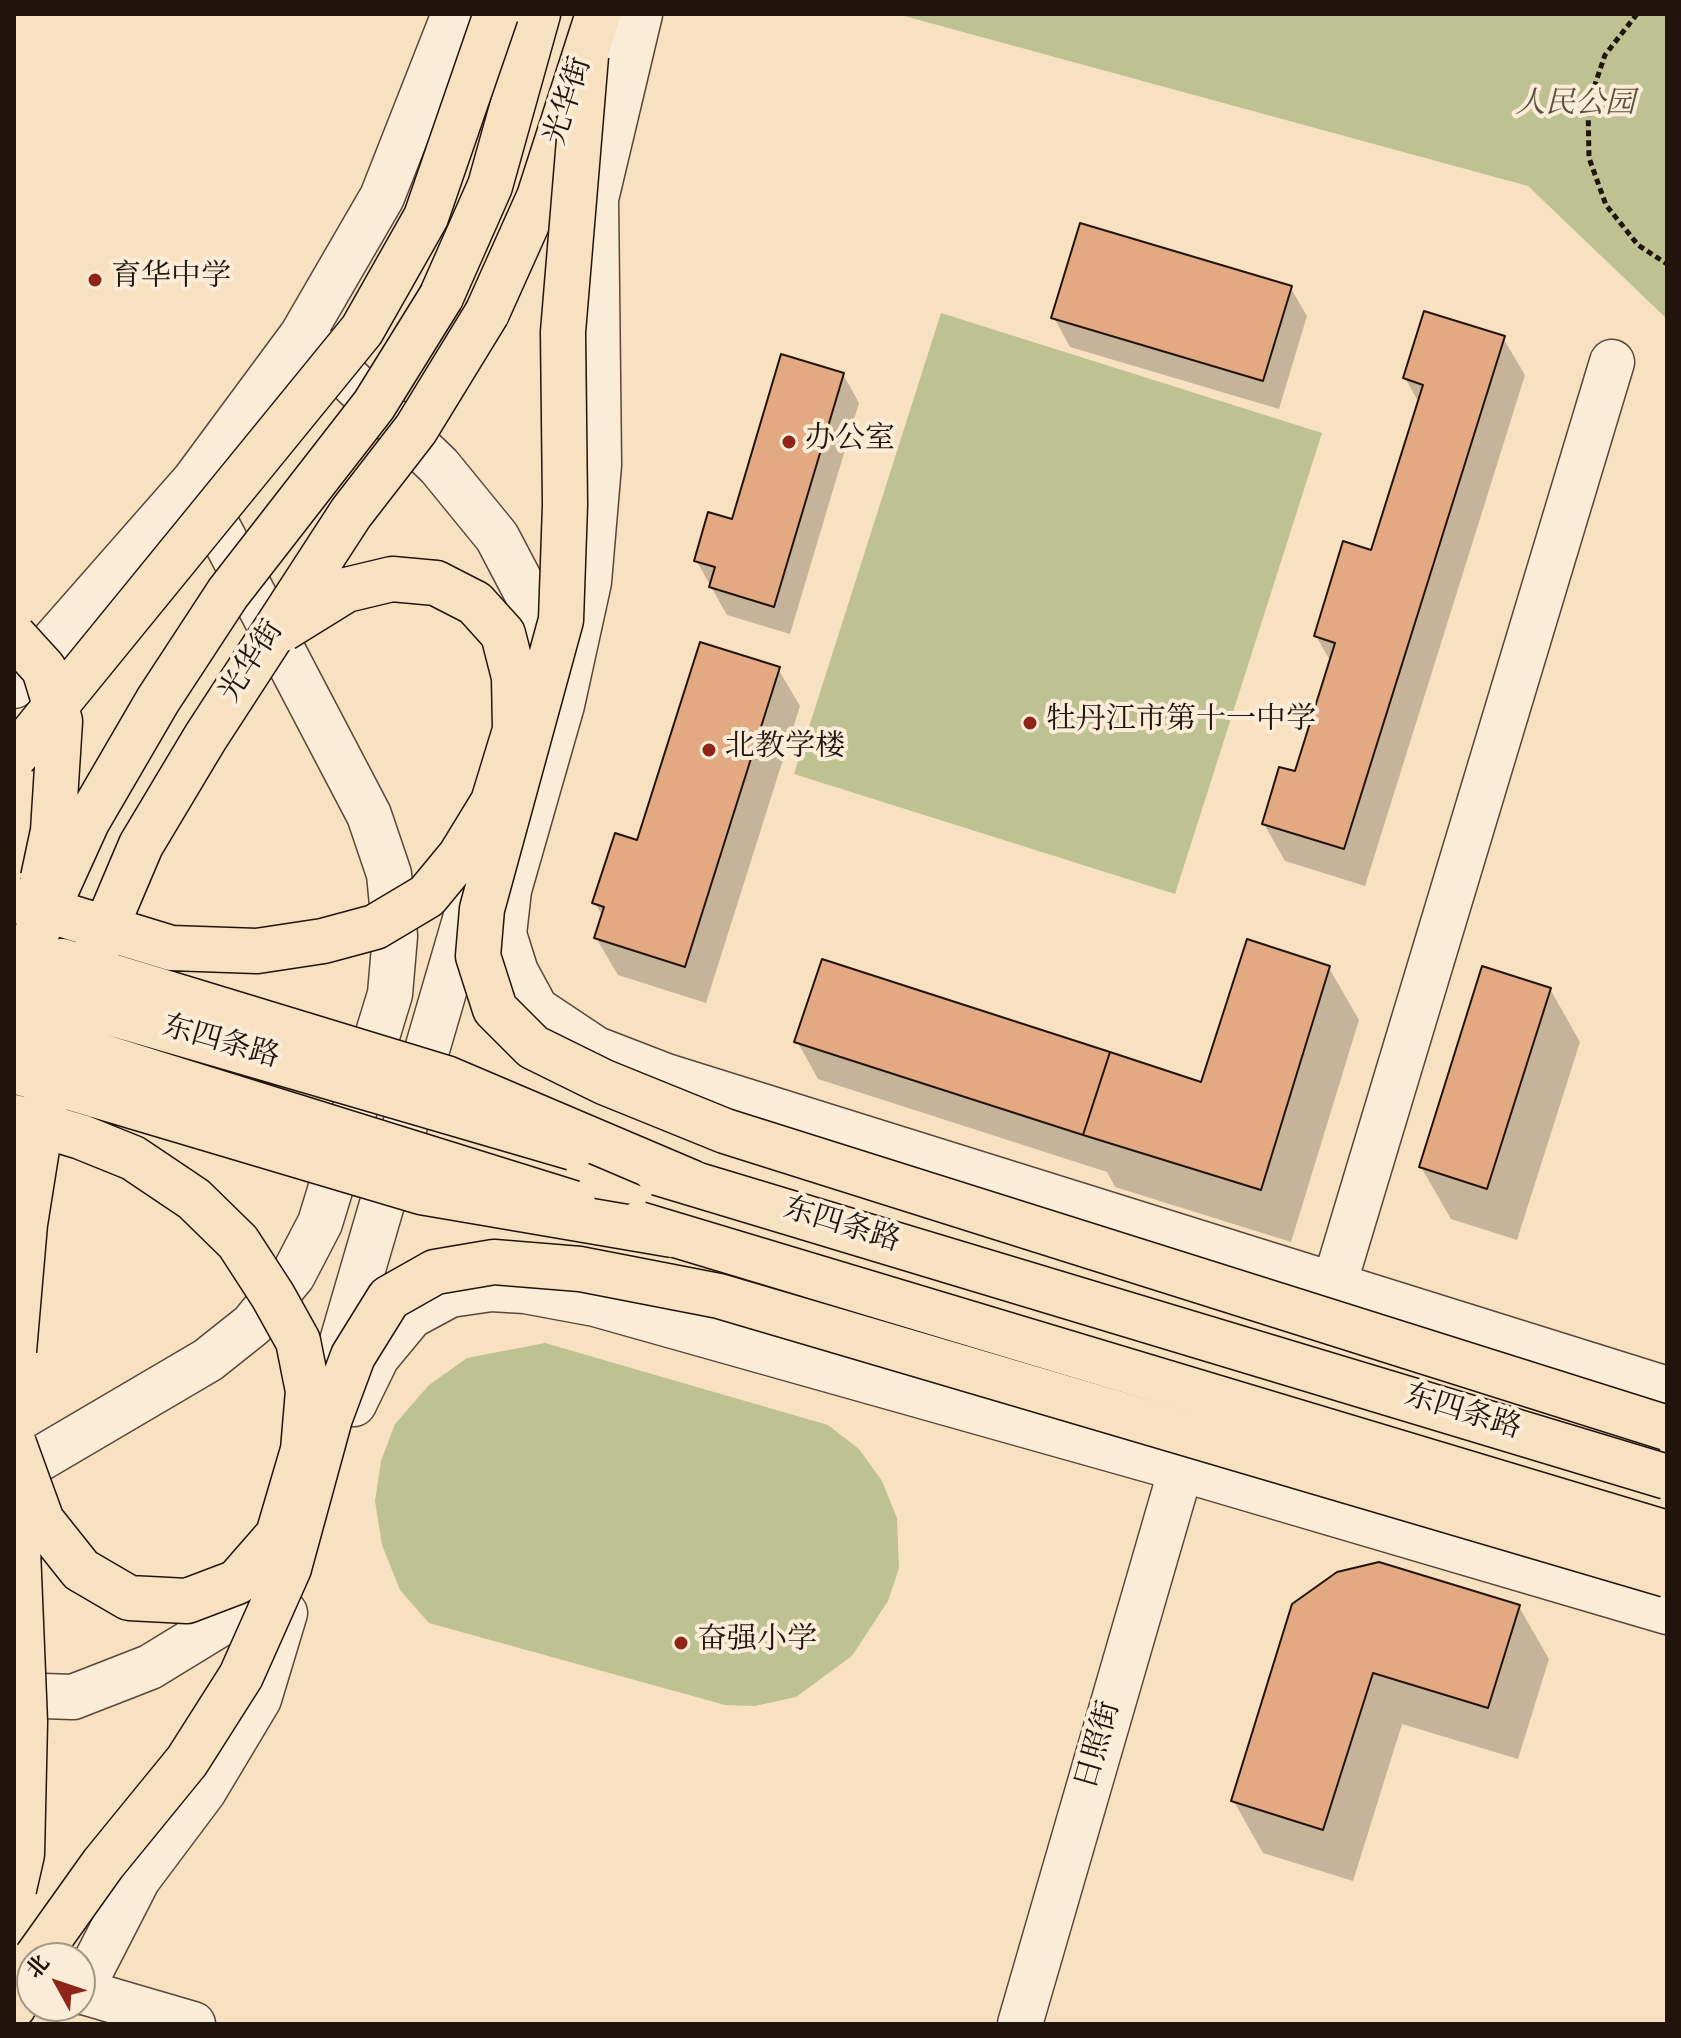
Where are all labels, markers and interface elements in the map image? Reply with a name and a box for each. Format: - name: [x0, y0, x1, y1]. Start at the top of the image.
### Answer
- street label: 光华街: [540, 54, 602, 150]
- park label: 人民公园: [1515, 89, 1635, 125]
- place label: 育华中学: [111, 262, 231, 298]
- marker: 育华中学: [86, 271, 104, 289]
- place label: 办公室: [805, 424, 895, 460]
- marker: 办公室: [780, 433, 798, 451]
- street label: 光华街: [214, 615, 294, 711]
- place label: 牡丹江市第十一中学: [1046, 705, 1316, 741]
- marker: 牡丹江市第十一中学: [1021, 714, 1039, 732]
- place label: 北教学楼: [725, 732, 845, 768]
- marker: 北教学楼: [700, 741, 718, 759]
- street label: 东四条路: [157, 1011, 283, 1079]
- street label: 东四条路: [778, 1193, 904, 1263]
- street label: 东四条路: [1399, 1380, 1525, 1450]
- place label: 奋强小学: [697, 1625, 817, 1661]
- marker: 奋强小学: [672, 1634, 690, 1652]
- street label: 日照街: [1071, 1698, 1131, 1794]
- north arrow: [16, 1942, 96, 2022]
- text: 北: [20, 1949, 58, 1987]

